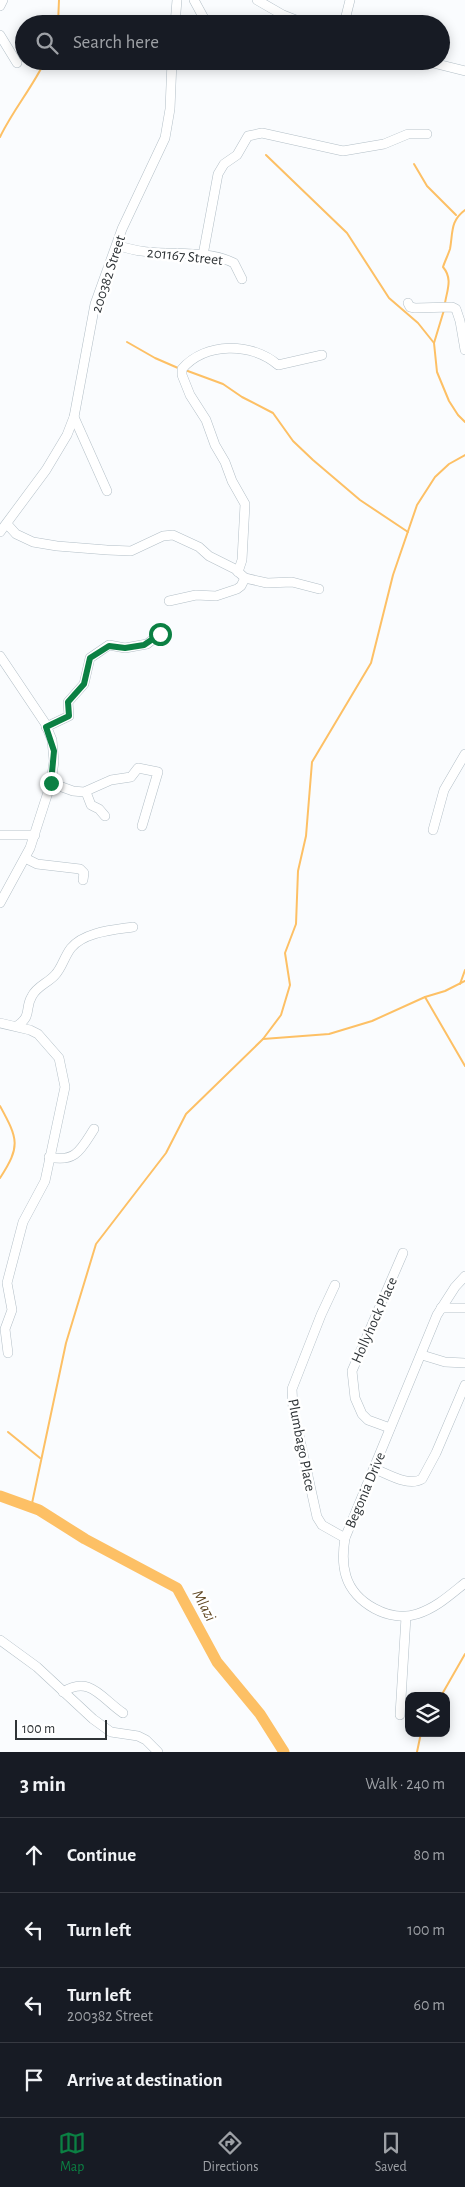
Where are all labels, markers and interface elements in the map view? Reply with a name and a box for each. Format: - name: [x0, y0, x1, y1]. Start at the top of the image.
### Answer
- search box: [15, 15, 450, 70]
- icon: search: [33, 29, 61, 57]
- text: Search here: [73, 33, 159, 52]
- street label: 200382 Street: [89, 233, 128, 315]
- street label: 201167 Street: [146, 245, 224, 268]
- route start: [149, 623, 172, 646]
- route end: [40, 772, 63, 795]
- street label: Hollyhock Place: [349, 1275, 400, 1366]
- street label: Plumbago Place: [285, 1398, 318, 1493]
- street label: Begonia Drive: [343, 1450, 388, 1530]
- water label: Mlazi: [189, 1587, 219, 1624]
- map controls: [405, 1692, 450, 1737]
- button: layers: [405, 1692, 450, 1737]
- scale bar: [15, 1717, 108, 1740]
- text: 100 m: [22, 1722, 55, 1736]
- text: 3 min: [20, 1774, 66, 1795]
- text: Walk · 240 m: [365, 1776, 445, 1792]
- icon: ahead: [20, 1841, 48, 1869]
- text: Continue: [67, 1846, 136, 1865]
- text: 80 m: [414, 1847, 445, 1863]
- icon: left: [20, 1916, 48, 1944]
- text: Turn left: [67, 1921, 131, 1940]
- text: 100 m: [407, 1922, 445, 1938]
- text: Turn left: [67, 1986, 131, 2005]
- icon: left: [20, 1991, 48, 2019]
- text: 60 m: [414, 1997, 445, 2013]
- text: 200382 Street: [67, 2008, 153, 2024]
- icon: arrive: [20, 2066, 48, 2094]
- text: Arrive at destination: [67, 2071, 223, 2090]
- tab: Map: [58, 2129, 86, 2176]
- tab: Directions: [203, 2129, 258, 2176]
- tab: Saved: [375, 2129, 407, 2176]

